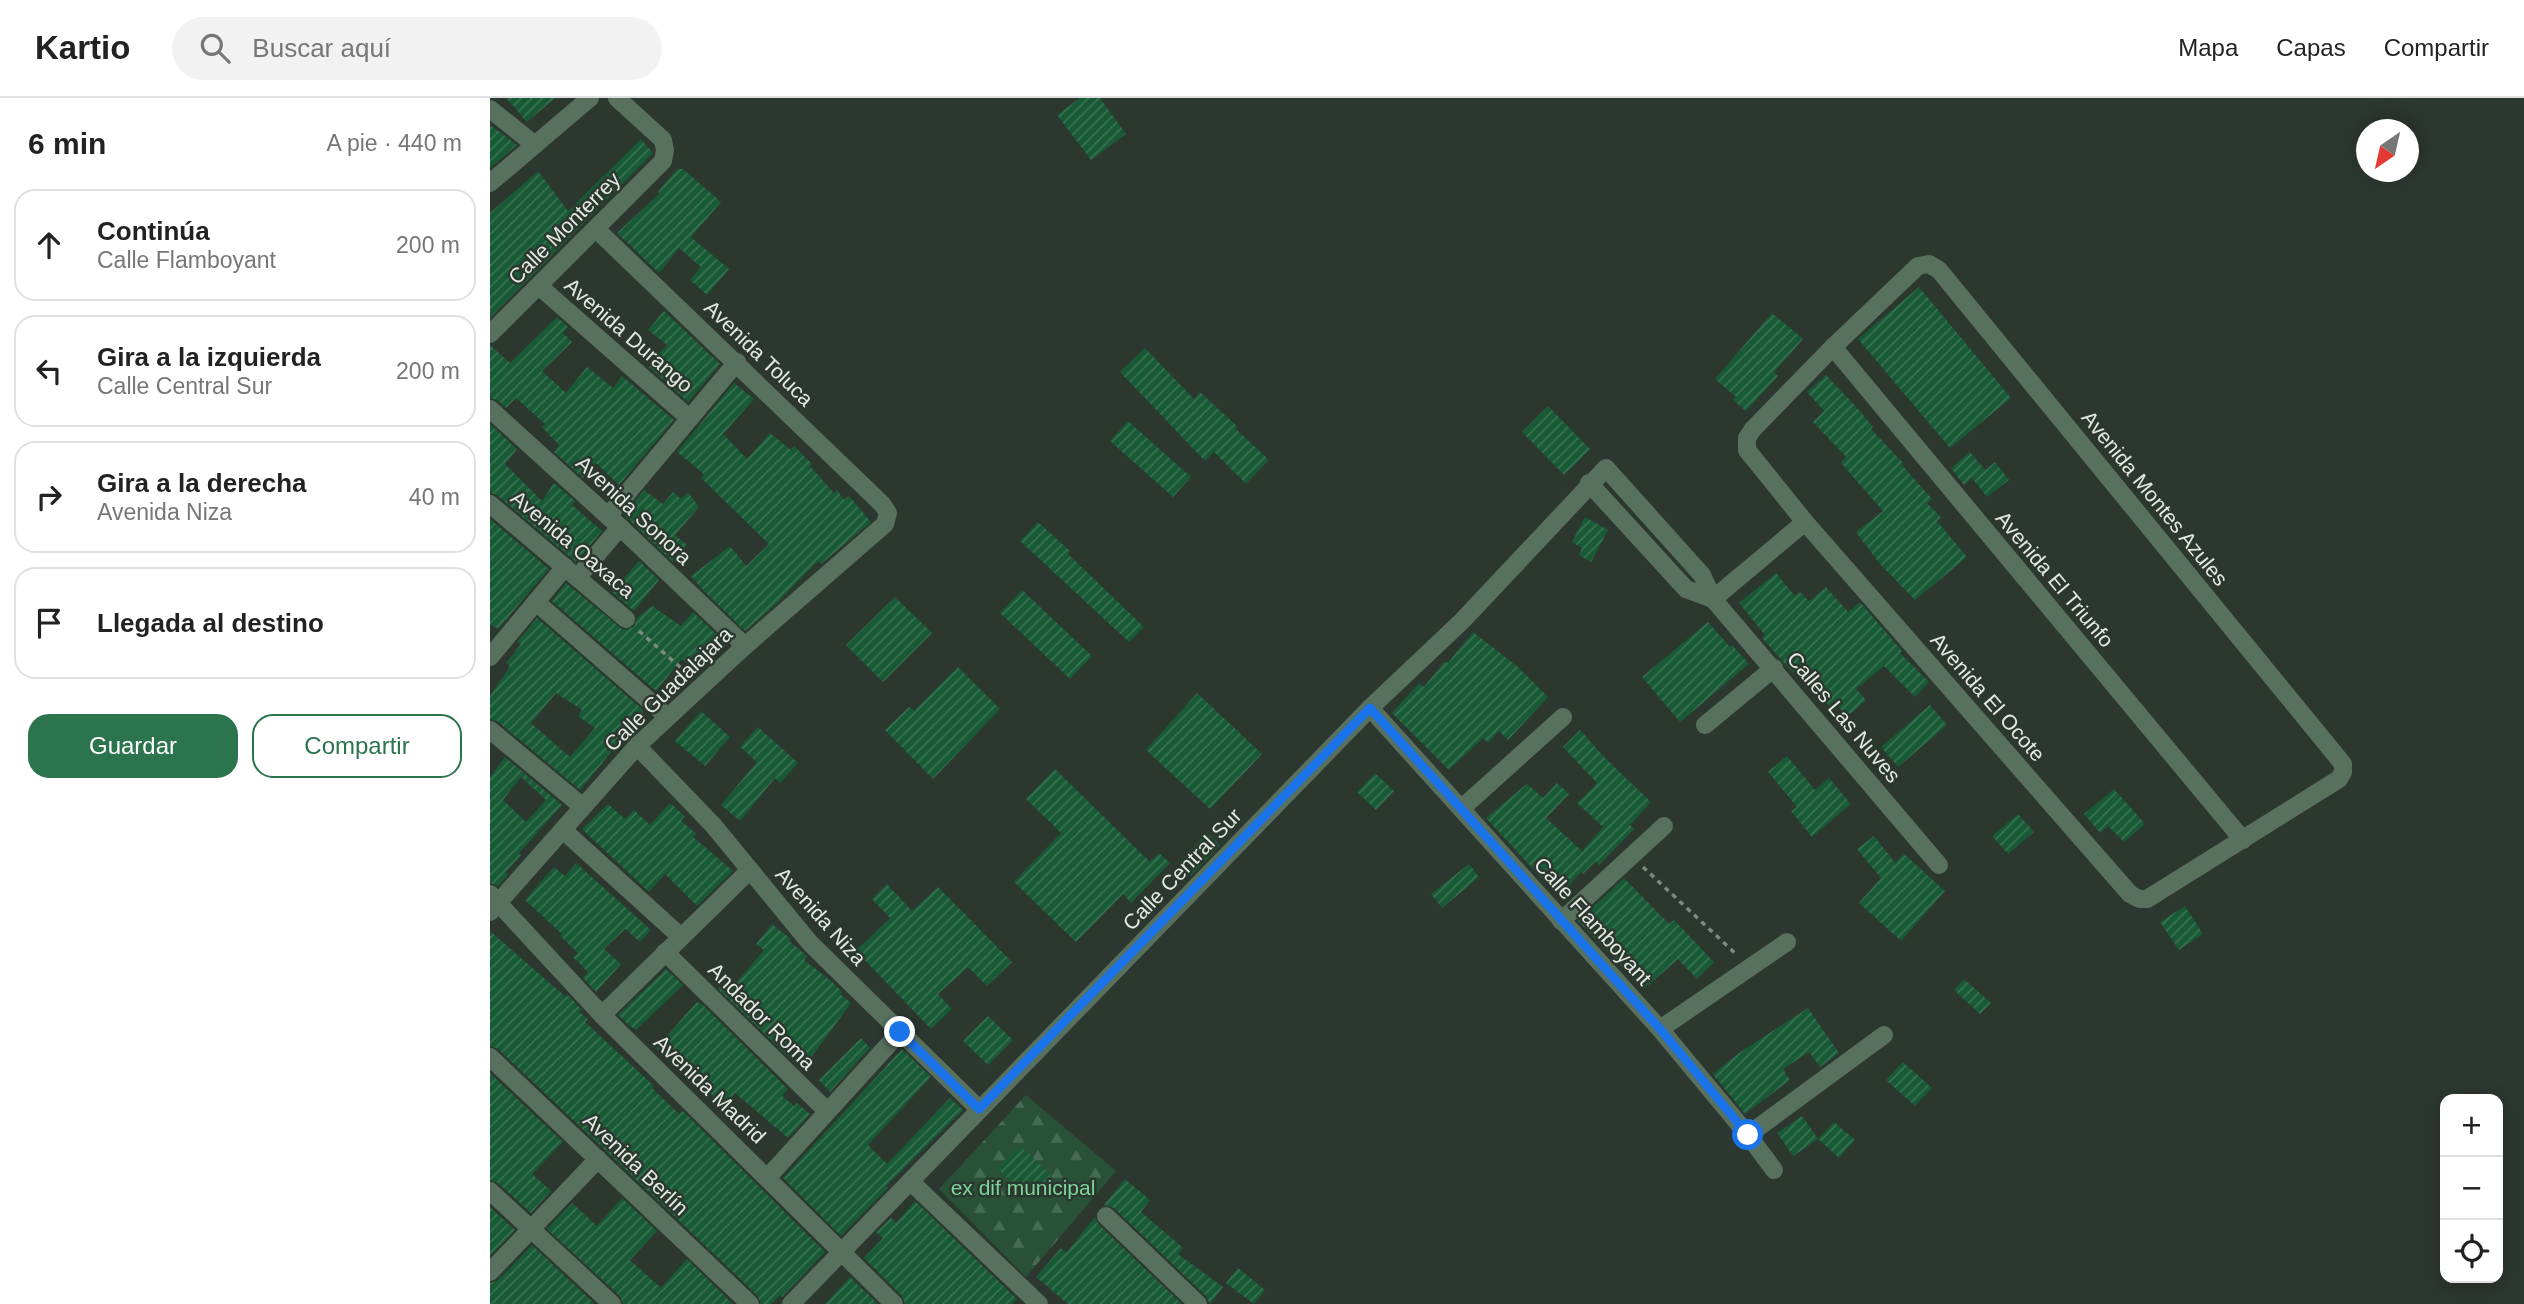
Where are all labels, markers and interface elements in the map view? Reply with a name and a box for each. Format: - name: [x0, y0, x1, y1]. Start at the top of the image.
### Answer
- search box: [172, 17, 662, 80]
- text: Kartio: [35, 29, 130, 66]
- icon: search: [196, 29, 234, 67]
- text: Buscar aquí: [252, 33, 391, 63]
- text: Mapa: [2178, 34, 2238, 61]
- text: Capas: [2276, 34, 2346, 61]
- text: Compartir: [2384, 34, 2489, 61]
- north arrow: [2356, 119, 2419, 182]
- text: 6 min: [28, 127, 106, 160]
- text: A pie · 440 m: [326, 130, 462, 156]
- street label: Calle Monterrey: [503, 167, 625, 289]
- text: Continúa: [97, 216, 210, 246]
- icon: ahead: [30, 226, 68, 264]
- text: 200 m: [396, 232, 460, 258]
- text: Calle Flamboyant: [97, 247, 276, 273]
- street label: Avenida Durango: [560, 273, 698, 397]
- street label: Avenida Toluca: [700, 296, 818, 411]
- text: Gira a la izquierda: [97, 342, 321, 372]
- icon: left: [30, 352, 68, 390]
- text: 200 m: [396, 358, 460, 384]
- text: Calle Central Sur: [97, 373, 272, 399]
- street label: Avenida Montes Azules: [2077, 406, 2233, 590]
- street label: Avenida Sonora: [572, 451, 697, 569]
- text: Gira a la derecha: [97, 468, 307, 498]
- icon: right: [30, 478, 68, 516]
- text: 40 m: [409, 484, 460, 510]
- street label: Avenida Oaxaca: [507, 486, 640, 602]
- text: Avenida Niza: [97, 499, 232, 525]
- street label: Avenida El Triunfo: [1992, 506, 2118, 652]
- icon: arrive: [30, 604, 68, 642]
- text: Llegada al destino: [97, 608, 324, 638]
- street label: Calle Guadalajara: [600, 622, 737, 756]
- street label: Avenida El Ocote: [1926, 628, 2050, 766]
- street label: Calles Las Nuves: [1783, 647, 1905, 787]
- button: Guardar: [28, 714, 238, 778]
- button: Compartir: [252, 714, 462, 778]
- street label: Calle Central Sur: [1118, 803, 1246, 935]
- street label: Calle Flamboyant: [1530, 853, 1656, 990]
- street label: Avenida Niza: [771, 862, 871, 970]
- street label: Andador Roma: [704, 958, 820, 1074]
- route end: [884, 1016, 915, 1047]
- street label: Avenida Madrid: [650, 1030, 770, 1148]
- map controls: [2440, 1094, 2503, 1283]
- button: +: [2440, 1094, 2503, 1157]
- street label: Avenida Berlín: [579, 1108, 693, 1220]
- route start: [1732, 1119, 1763, 1150]
- button: −: [2440, 1157, 2503, 1220]
- park label: ex dif municipal: [951, 1176, 1095, 1199]
- button: locate: [2440, 1220, 2503, 1283]

